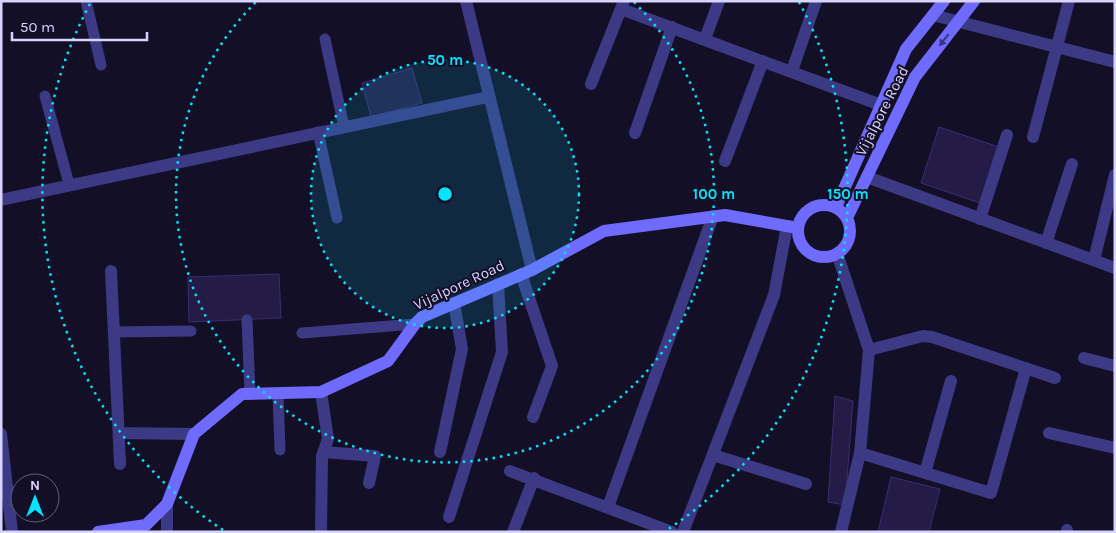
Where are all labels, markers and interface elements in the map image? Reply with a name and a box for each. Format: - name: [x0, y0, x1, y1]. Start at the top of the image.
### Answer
- scale bar: [12, 10, 148, 42]
- text: 50 m: [20, 18, 55, 36]
- one-way arrow: [939, 33, 950, 46]
- text: 50 m: [427, 51, 463, 69]
- street label: Vijalpore Road: [852, 63, 912, 159]
- centre of rings: [436, 185, 454, 203]
- text: 100 m: [693, 185, 735, 203]
- text: 150 m: [827, 185, 869, 203]
- street label: Vijalpore Road: [411, 256, 507, 314]
- north arrow: [10, 473, 60, 523]
- text: N: [30, 477, 40, 494]

